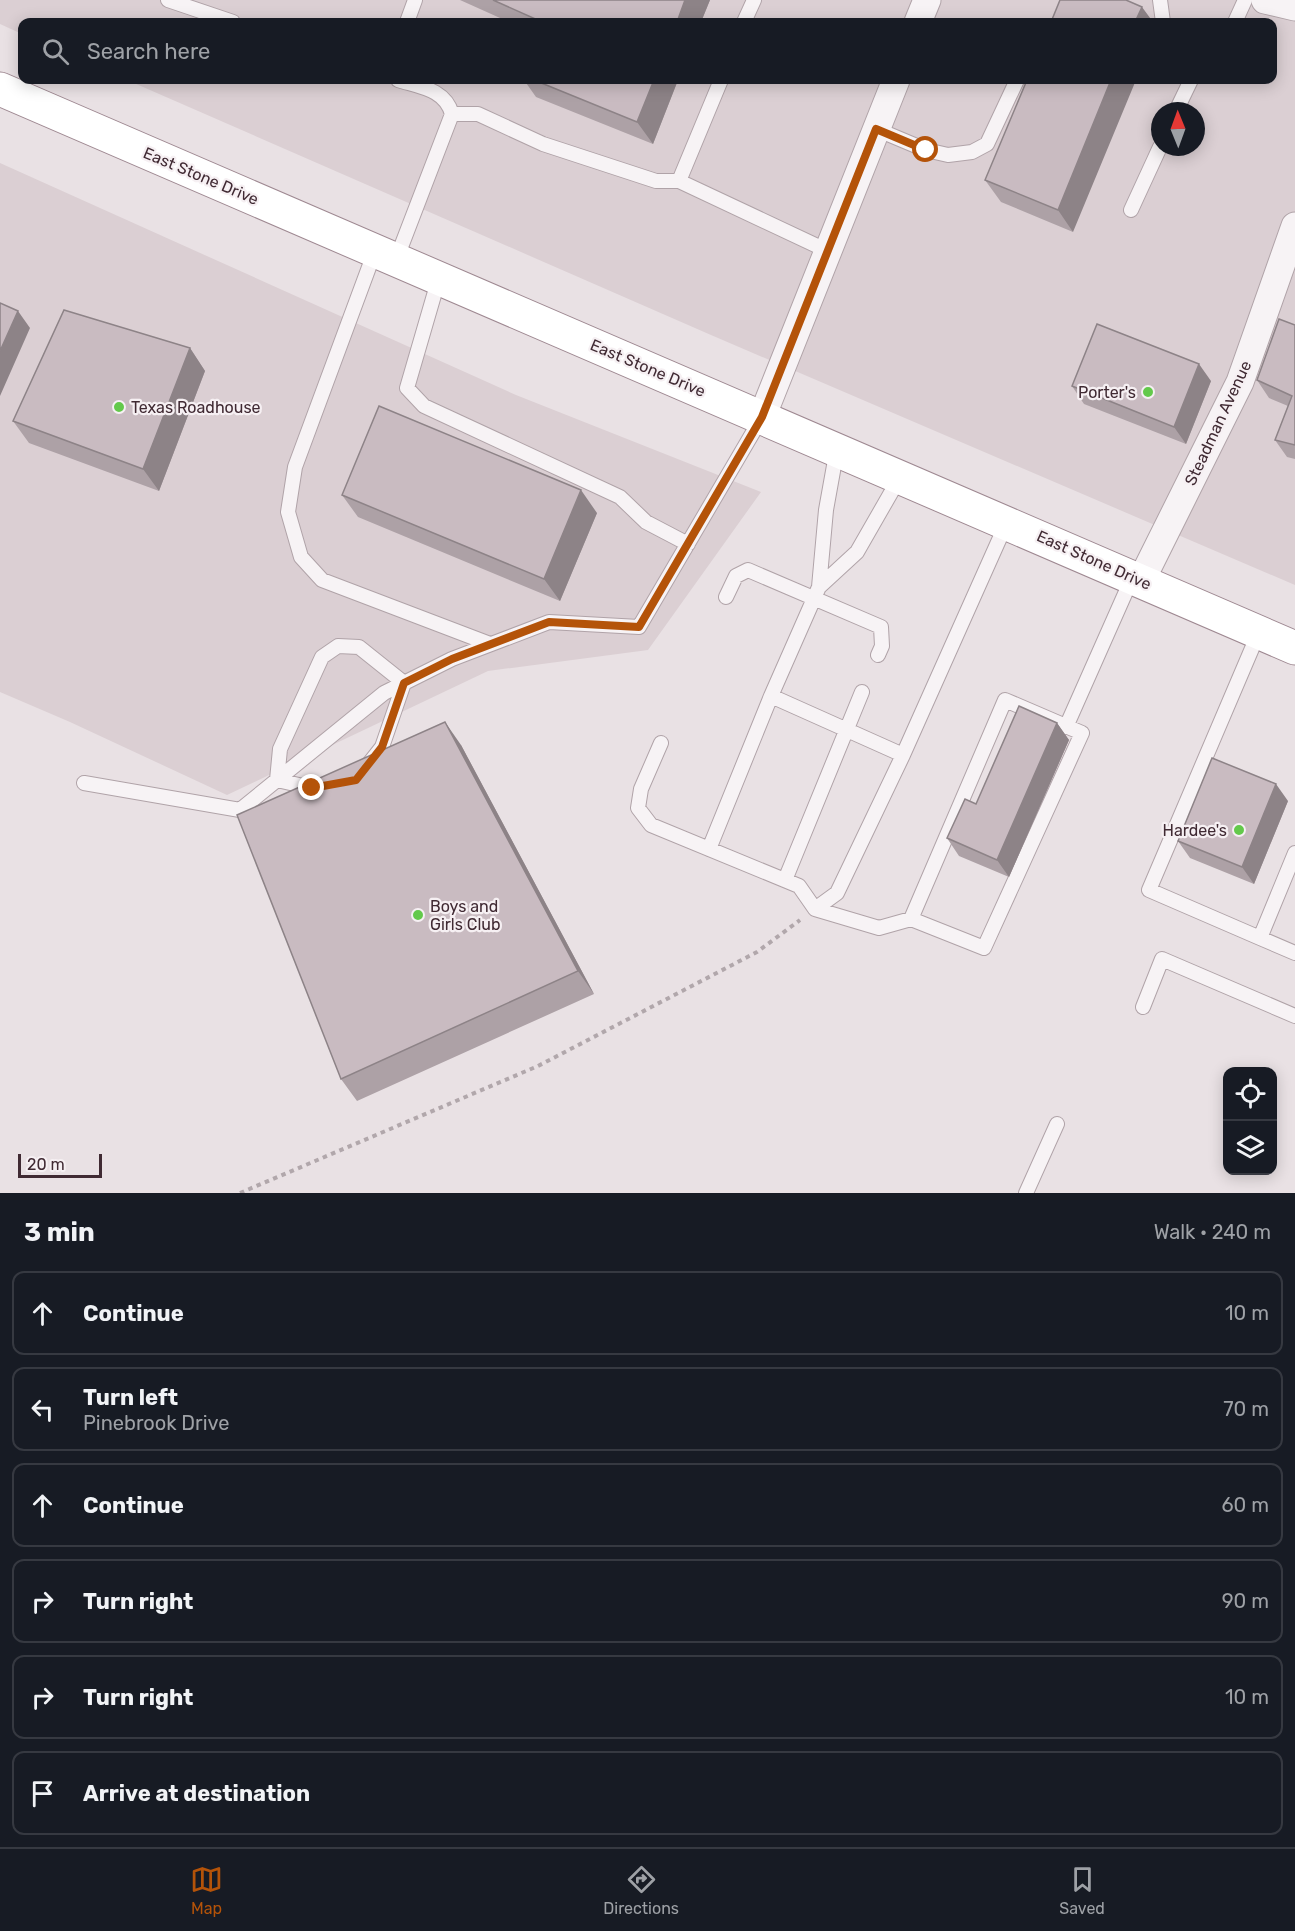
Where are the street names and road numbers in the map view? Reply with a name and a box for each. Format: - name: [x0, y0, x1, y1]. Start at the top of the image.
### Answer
- street label: East Stone Drive: [141, 143, 262, 209]
- street label: East Stone Drive: [588, 335, 709, 401]
- street label: Steadman Avenue: [1181, 357, 1255, 489]
- street label: East Stone Drive: [1034, 526, 1154, 594]

